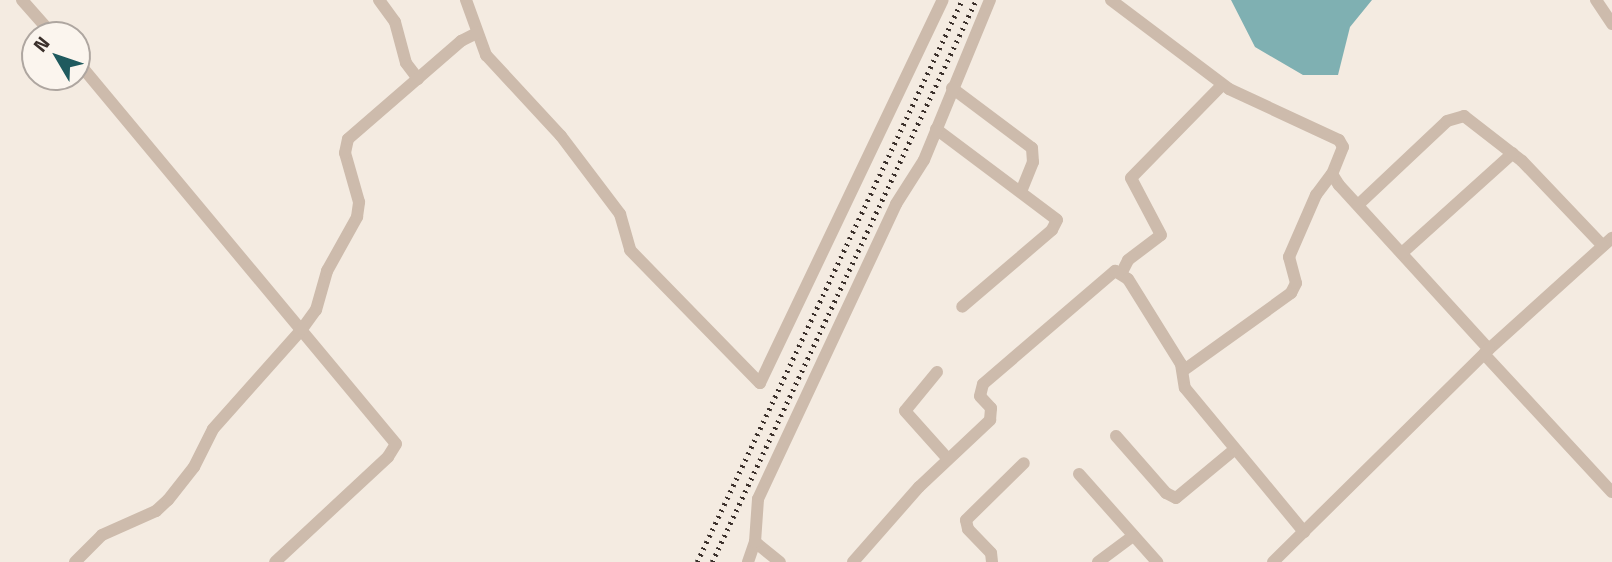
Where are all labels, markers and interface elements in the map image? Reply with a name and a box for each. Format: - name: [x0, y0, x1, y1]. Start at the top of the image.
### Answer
- north arrow: [21, 21, 91, 91]
- text: N: [25, 29, 56, 58]

